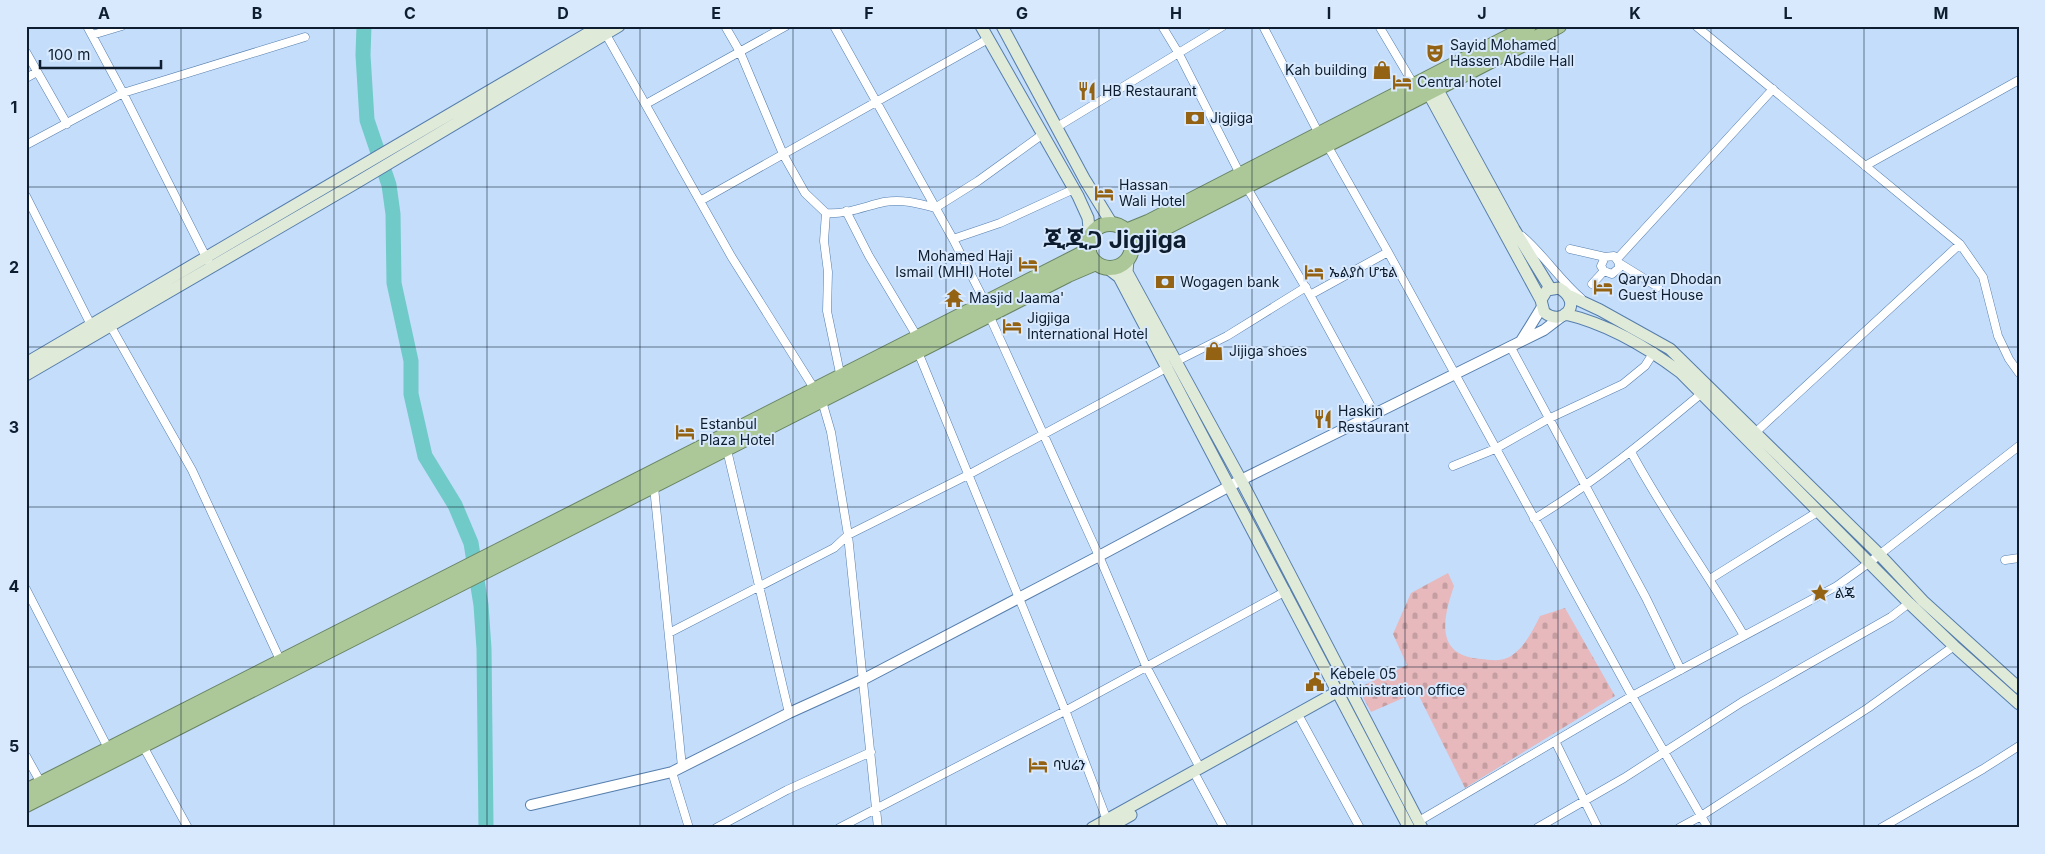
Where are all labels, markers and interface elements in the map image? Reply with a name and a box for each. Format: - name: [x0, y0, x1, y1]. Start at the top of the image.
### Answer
- text: A: [98, 3, 110, 23]
- text: B: [252, 3, 262, 23]
- text: C: [404, 3, 416, 23]
- text: D: [557, 3, 569, 23]
- text: E: [711, 3, 721, 23]
- text: F: [864, 3, 874, 23]
- text: G: [1016, 3, 1028, 23]
- text: H: [1170, 3, 1182, 23]
- text: I: [1327, 3, 1331, 23]
- text: J: [1477, 3, 1487, 23]
- text: K: [1629, 3, 1641, 23]
- text: L: [1783, 3, 1793, 23]
- text: M: [1934, 3, 1948, 23]
- place label: Sayid Mohamed Hassen Abdile Hall: [1450, 36, 1574, 69]
- scale bar: [40, 38, 161, 70]
- theatre icon: Sayid Mohamed Hassen Abdile Hall: [1424, 42, 1446, 64]
- text: 100 m: [48, 45, 90, 64]
- shop icon: Kah building: [1371, 59, 1393, 81]
- place label: Kah building: [1285, 61, 1367, 78]
- hotel icon: Central hotel: [1391, 71, 1413, 93]
- place label: Central hotel: [1417, 73, 1501, 90]
- restaurant icon: HB Restaurant: [1076, 80, 1098, 102]
- place label: HB Restaurant: [1102, 82, 1197, 99]
- text: 1: [11, 97, 17, 117]
- bank icon: Jigjiga: [1184, 107, 1206, 129]
- place label: Jigjiga: [1210, 109, 1253, 126]
- place label: Hassan Wali Hotel: [1119, 176, 1185, 209]
- hotel icon: Hassan Wali Hotel: [1093, 182, 1115, 204]
- district label: ጂጂጋ Jigjiga: [1043, 225, 1187, 254]
- place label: Mohamed Haji Ismail (MHI) Hotel: [895, 247, 1013, 280]
- hotel icon: Mohamed Haji Ismail (MHI) Hotel: [1017, 253, 1039, 275]
- text: 2: [9, 257, 19, 277]
- hotel icon: ኤልያስ ሆቴል: [1303, 261, 1325, 283]
- place label: ኤልያስ ሆቴል: [1329, 263, 1398, 280]
- place label: Qaryan Dhodan Guest House: [1618, 270, 1721, 303]
- bank icon: Wogagen bank: [1154, 271, 1176, 293]
- place label: Wogagen bank: [1180, 273, 1280, 290]
- hotel icon: Qaryan Dhodan Guest House: [1592, 276, 1614, 298]
- temple icon: Masjid Jaama': [943, 287, 965, 309]
- place label: Masjid Jaama': [969, 289, 1064, 306]
- place label: Jigjiga International Hotel: [1027, 309, 1148, 342]
- hotel icon: Jigjiga International Hotel: [1001, 315, 1023, 337]
- shop icon: Jijiga shoes: [1203, 340, 1225, 362]
- place label: Jijiga shoes: [1229, 342, 1307, 359]
- place label: Haskin Restaurant: [1338, 402, 1410, 435]
- restaurant icon: Haskin Restaurant: [1312, 408, 1334, 430]
- place label: Estanbul Plaza Hotel: [700, 415, 775, 448]
- text: 3: [9, 417, 19, 437]
- hotel icon: Estanbul Plaza Hotel: [674, 421, 696, 443]
- text: 4: [9, 576, 20, 596]
- place icon: ልጄ: [1809, 582, 1831, 604]
- place label: ልጄ: [1835, 584, 1855, 601]
- place label: Kebele 05 administration office: [1330, 665, 1465, 698]
- public building icon: Kebele 05 administration office: [1304, 671, 1326, 693]
- text: 5: [9, 736, 19, 756]
- hotel icon: ባህሬን: [1027, 754, 1049, 776]
- place label: ባህሬን: [1053, 756, 1085, 773]

